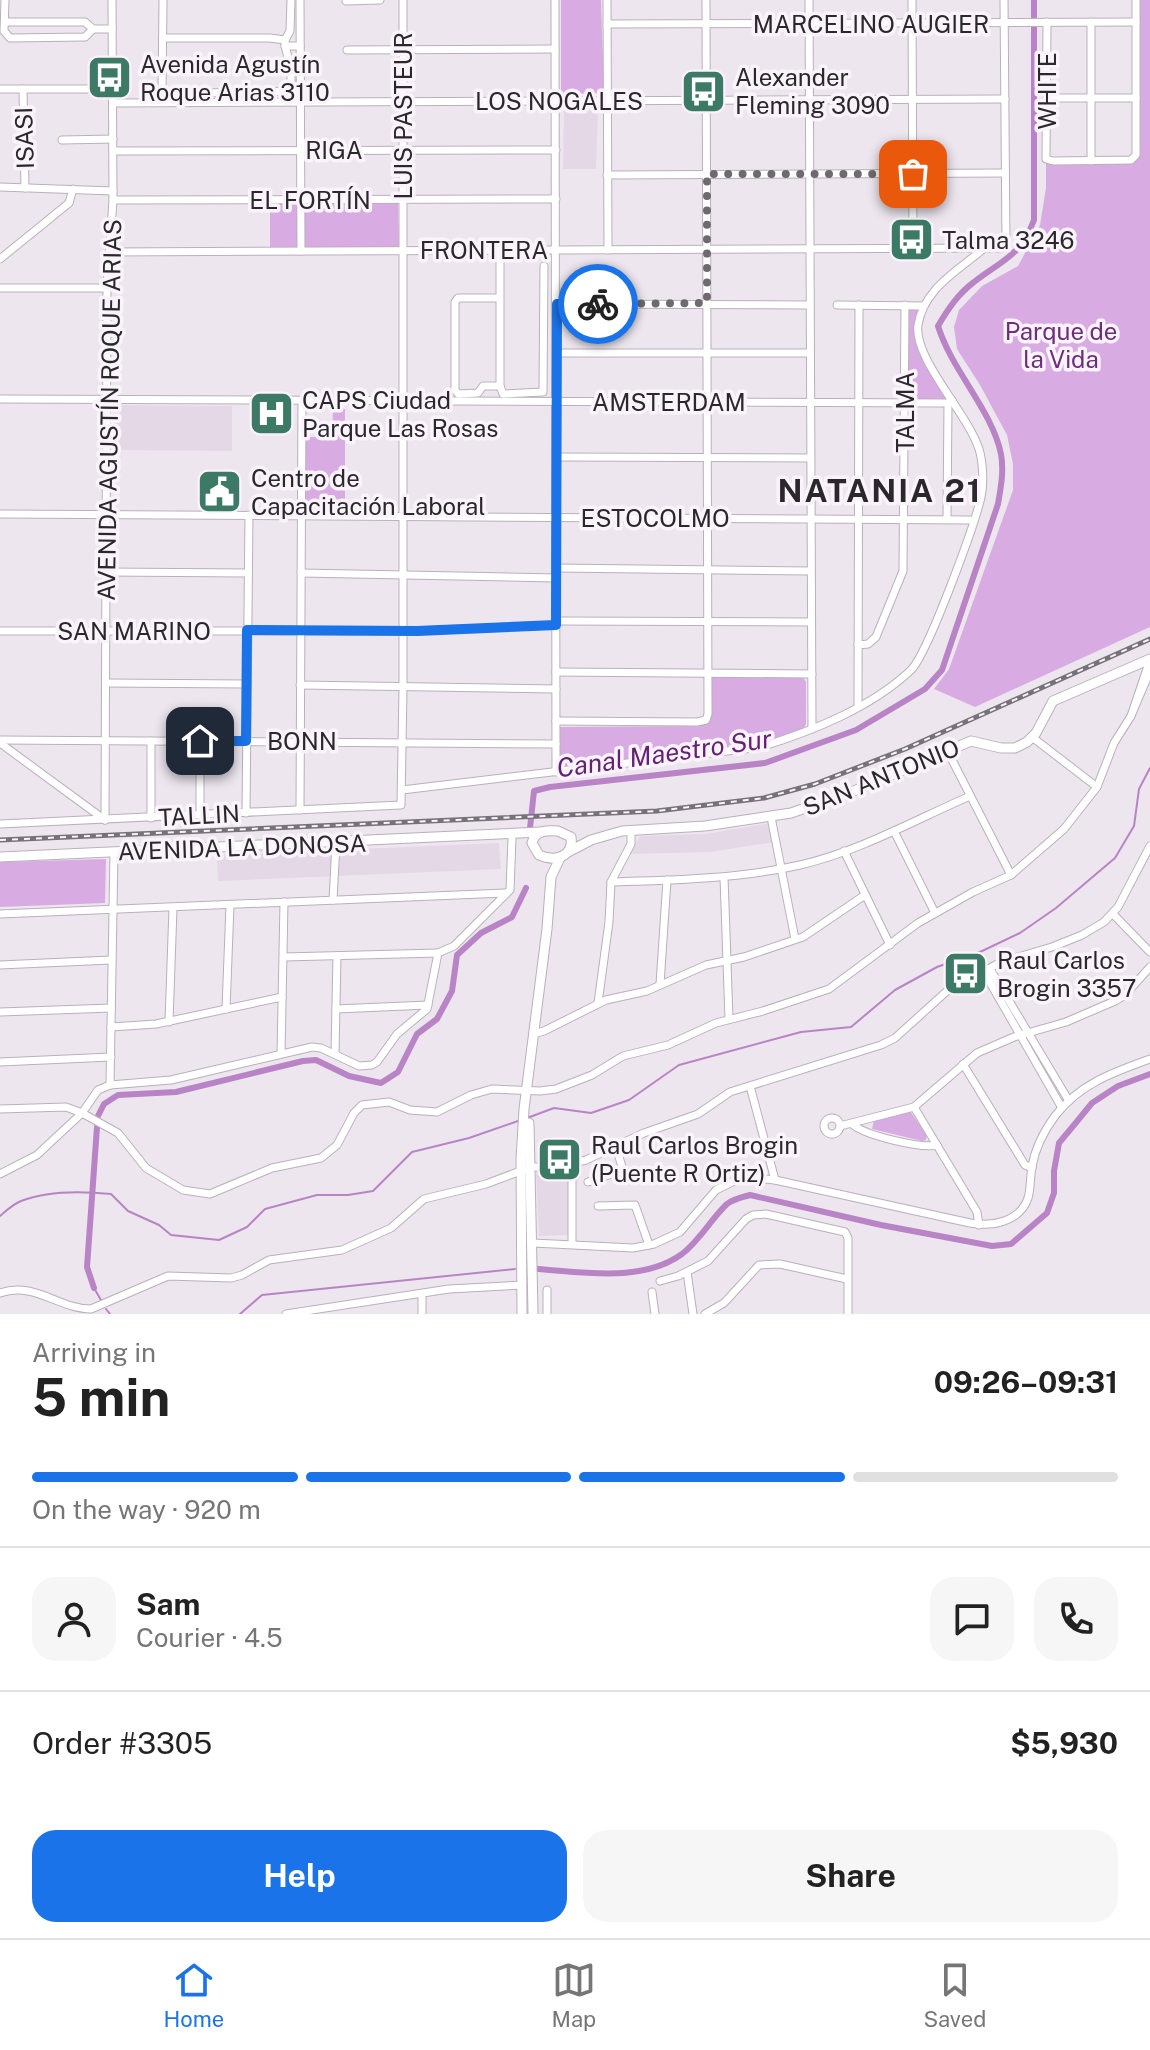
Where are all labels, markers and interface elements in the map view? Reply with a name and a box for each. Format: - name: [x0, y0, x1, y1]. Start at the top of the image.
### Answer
- street label: MARCELINO AUGIER: [753, 10, 989, 38]
- street label: LUIS PASTEUR: [389, 32, 417, 200]
- place label: Avenida Agustín Roque Arias 3110: [140, 50, 330, 106]
- street label: WHITE: [1033, 52, 1061, 130]
- bus stop icon: Avenida Agustín Roque Arias 3110: [85, 54, 133, 102]
- place label: Alexander Fleming 3090: [735, 63, 890, 119]
- bus stop icon: Alexander Fleming 3090: [680, 67, 728, 115]
- street label: LOS NOGALES: [475, 87, 643, 115]
- street label: ISASI: [9, 107, 39, 169]
- street label: RIGA: [305, 136, 363, 164]
- pin: [879, 140, 947, 208]
- icon: bag: [891, 152, 935, 196]
- street label: EL FORTÍN: [249, 186, 371, 214]
- bus stop icon: Talma 3246: [887, 216, 935, 264]
- street label: AVENIDA AGUSTÍN ROQUE ARIAS: [92, 219, 126, 601]
- place label: Talma 3246: [942, 226, 1075, 254]
- street label: FRONTERA: [420, 236, 548, 264]
- courier: [558, 264, 638, 344]
- icon: bike: [576, 282, 620, 326]
- park label: Parque de la Vida: [1005, 317, 1117, 373]
- street label: TALMA: [891, 371, 919, 453]
- place label: CAPS Ciudad Parque Las Rosas: [302, 386, 498, 442]
- street label: AMSTERDAM: [592, 388, 746, 416]
- hospital icon: CAPS Ciudad Parque Las Rosas: [247, 390, 295, 438]
- place label: Centro de Capacitación Laboral: [251, 464, 486, 520]
- public building icon: Centro de Capacitación Laboral: [196, 468, 244, 516]
- district label: NATANIA 21: [777, 472, 983, 509]
- street label: ESTOCOLMO: [580, 504, 730, 532]
- street label: SAN MARINO: [57, 617, 211, 645]
- pin: [166, 707, 234, 775]
- icon: home: [178, 719, 222, 763]
- water label: Canal Maestro Sur: [554, 723, 774, 783]
- street label: BONN: [267, 727, 337, 755]
- street label: SAN ANTONIO: [799, 733, 963, 821]
- street label: TALLIN: [157, 799, 241, 831]
- street label: AVENIDA LA DONOSA: [117, 829, 367, 865]
- place label: Raul Carlos Brogin 3357: [997, 946, 1136, 1002]
- bus stop icon: Raul Carlos Brogin 3357: [942, 950, 990, 998]
- place label: Raul Carlos Brogin (Puente R Ortiz): [591, 1131, 798, 1187]
- bus stop icon: Raul Carlos Brogin (Puente R Ortiz): [536, 1135, 584, 1183]
- text: Arriving in: [32, 1337, 156, 1368]
- text: 09:26–09:31: [934, 1364, 1118, 1400]
- text: 5 min: [32, 1367, 170, 1428]
- text: On the way · 920 m: [32, 1494, 261, 1525]
- button: person: [32, 1577, 116, 1661]
- button: chat: [930, 1577, 1014, 1661]
- button: phone: [1034, 1577, 1118, 1661]
- text: Sam: [136, 1586, 200, 1622]
- text: Courier · 4.5: [136, 1622, 283, 1653]
- text: Order #3305: [32, 1725, 212, 1761]
- text: $5,930: [1010, 1725, 1118, 1761]
- button: Help: [32, 1830, 567, 1922]
- button: Share: [583, 1830, 1118, 1922]
- tab: Home: [164, 1958, 224, 2032]
- tab: Map: [551, 1958, 596, 2032]
- tab: Saved: [923, 1958, 986, 2032]

